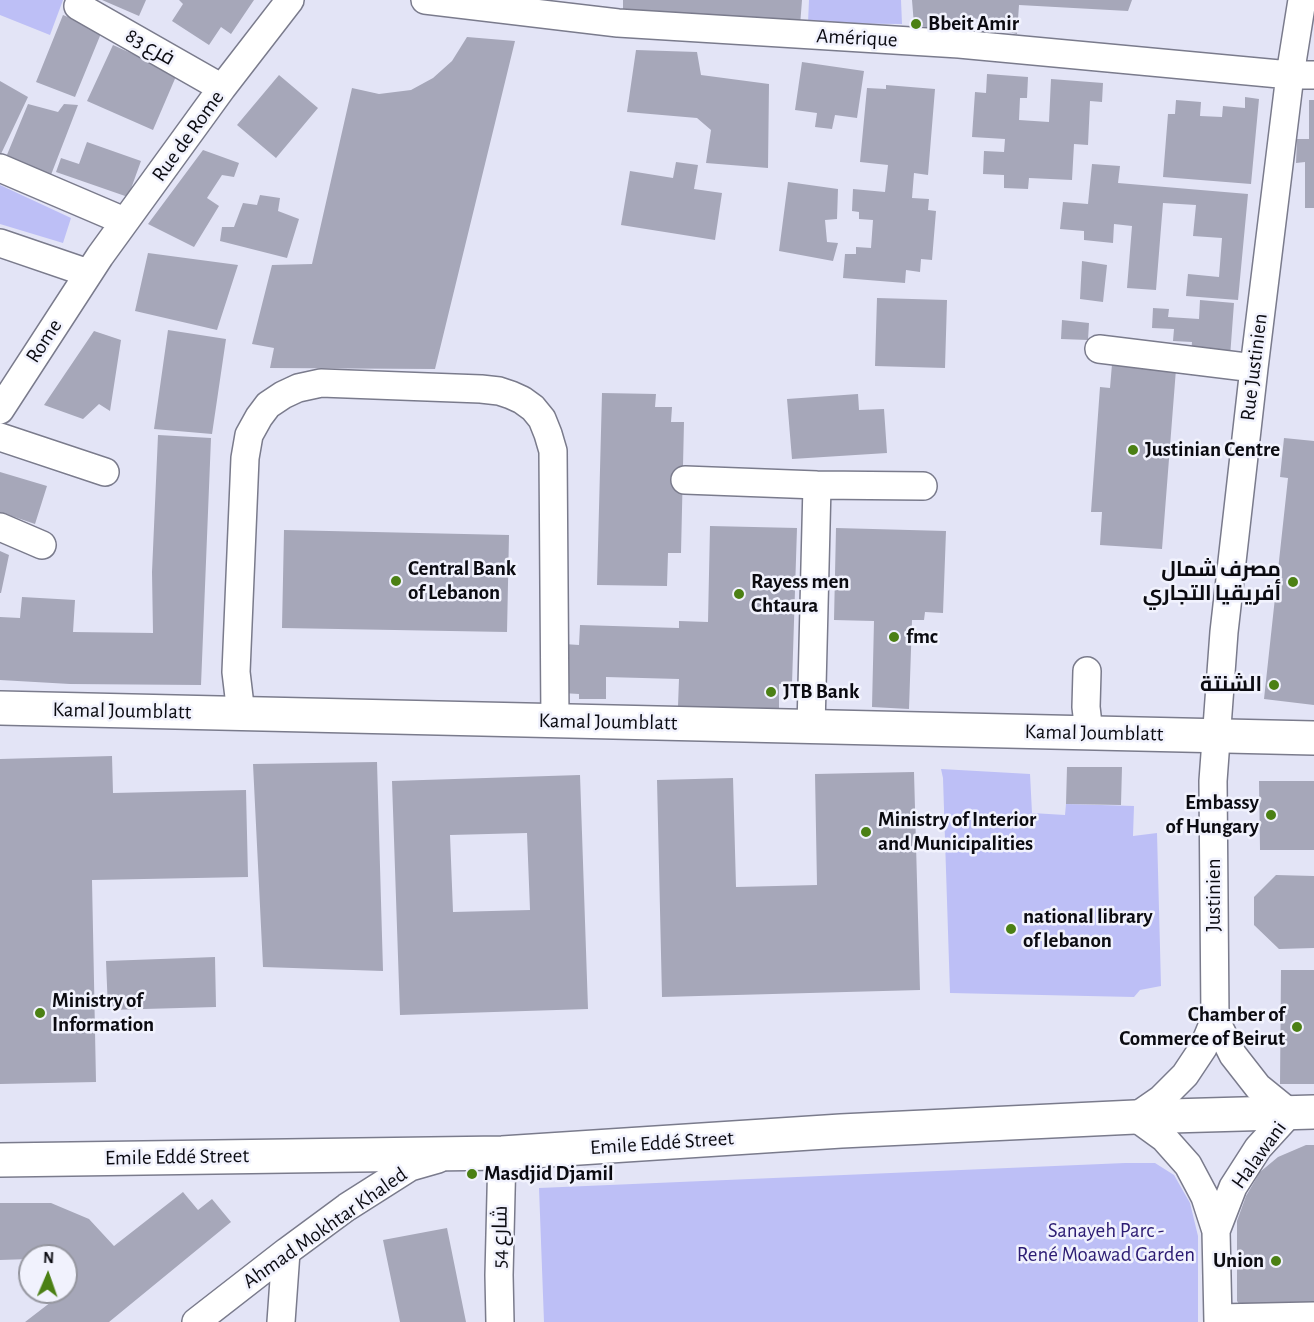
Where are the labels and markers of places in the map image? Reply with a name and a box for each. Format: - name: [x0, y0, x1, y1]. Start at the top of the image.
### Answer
- place label: Bbeit Amir: [928, 11, 1019, 37]
- marker: Bbeit Amir: [909, 17, 923, 31]
- place label: Justinian Centre: [1145, 437, 1280, 463]
- marker: Justinian Centre: [1126, 443, 1140, 457]
- place label: Central Bank of Lebanon: [408, 556, 516, 606]
- place label: مصرف شمال أفريقيا التجاري: [1143, 557, 1281, 607]
- place label: Rayess men Chtaura: [751, 569, 849, 619]
- marker: Central Bank of Lebanon: [389, 574, 403, 588]
- marker: مصرف شمال أفريقيا التجاري: [1286, 575, 1300, 589]
- marker: Rayess men Chtaura: [732, 587, 746, 601]
- place label: fmc: [906, 624, 938, 650]
- marker: fmc: [887, 630, 901, 644]
- place label: الشنتة: [1200, 672, 1262, 698]
- marker: الشنتة: [1267, 678, 1281, 692]
- place label: JTB Bank: [783, 679, 859, 705]
- marker: JTB Bank: [764, 685, 778, 699]
- place label: Embassy of Hungary: [1166, 790, 1259, 840]
- place label: Ministry of Interior and Municipalities: [878, 807, 1036, 857]
- marker: Embassy of Hungary: [1264, 808, 1278, 822]
- marker: Ministry of Interior and Municipalities: [859, 825, 873, 839]
- place label: national library of lebanon: [1023, 904, 1153, 954]
- marker: national library of lebanon: [1004, 922, 1018, 936]
- place label: Ministry of Information: [52, 988, 154, 1038]
- place label: Chamber of Commerce of Beirut: [1119, 1002, 1285, 1052]
- marker: Ministry of Information: [33, 1006, 47, 1020]
- marker: Chamber of Commerce of Beirut: [1290, 1020, 1304, 1034]
- place label: Masdjid Djamil: [484, 1161, 614, 1187]
- marker: Masdjid Djamil: [465, 1167, 479, 1181]
- place label: Union: [1213, 1248, 1264, 1274]
- marker: Union: [1269, 1254, 1283, 1268]

